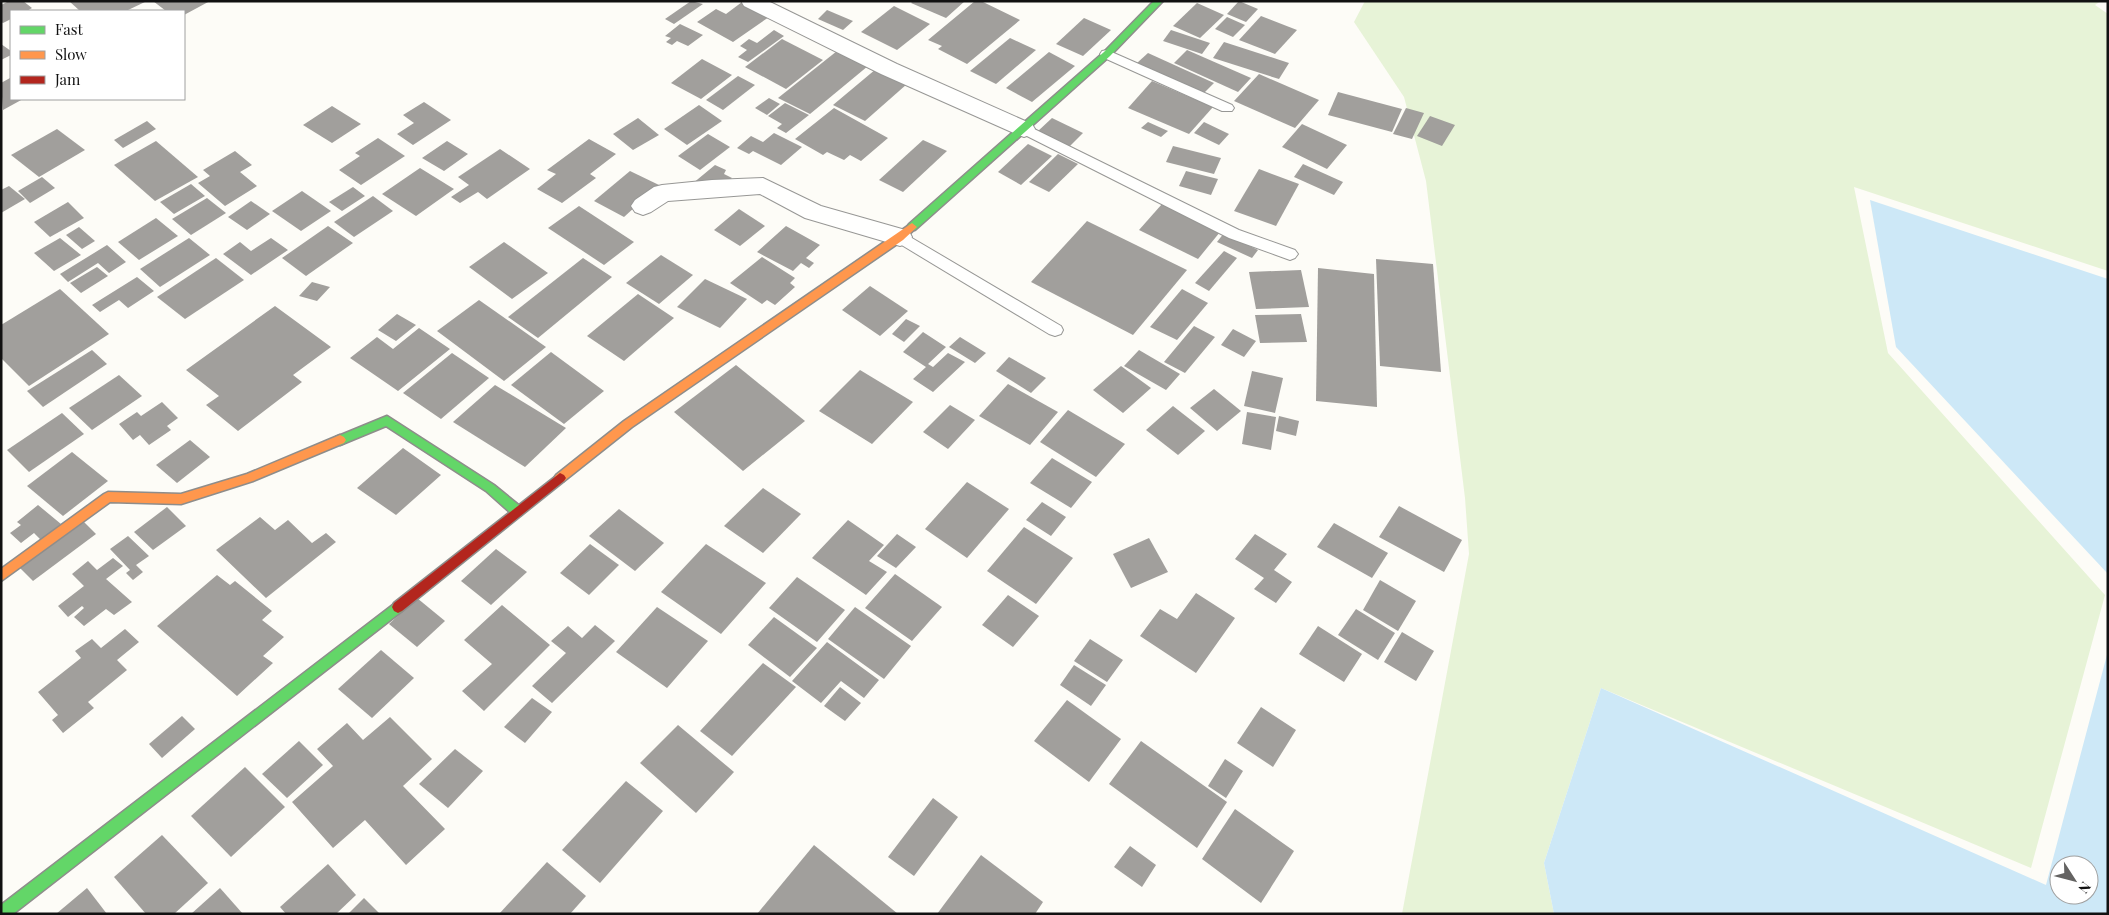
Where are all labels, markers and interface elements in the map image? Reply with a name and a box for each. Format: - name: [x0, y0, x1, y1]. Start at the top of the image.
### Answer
- legend: [10, 10, 185, 100]
- text: Fast: [55, 19, 84, 39]
- text: Slow: [55, 44, 87, 64]
- text: Jam: [54, 69, 81, 89]
- north arrow: [2049, 855, 2099, 905]
- text: N: [2074, 878, 2096, 898]

